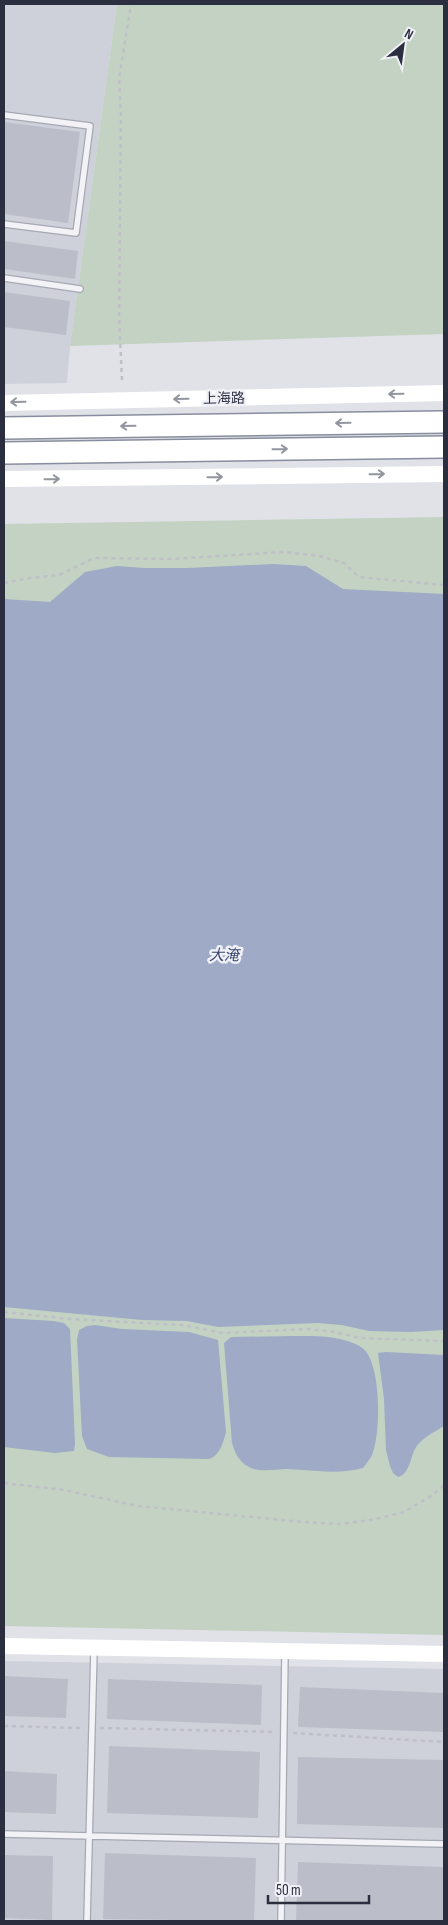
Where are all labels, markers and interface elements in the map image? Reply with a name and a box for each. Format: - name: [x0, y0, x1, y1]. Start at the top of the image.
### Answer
- north arrow: [378, 20, 428, 70]
- text: N: [402, 25, 416, 43]
- one-way arrow: [388, 389, 404, 399]
- street label: 上海路: [203, 390, 245, 407]
- one-way arrow: [173, 394, 189, 404]
- one-way arrow: [10, 397, 26, 407]
- one-way arrow: [335, 419, 351, 428]
- one-way arrow: [120, 421, 136, 431]
- one-way arrow: [272, 444, 288, 454]
- one-way arrow: [369, 470, 385, 479]
- one-way arrow: [207, 472, 223, 481]
- one-way arrow: [44, 474, 60, 484]
- water label: 大淹: [209, 946, 242, 965]
- scale bar: [268, 1872, 369, 1904]
- text: 50 m: [276, 1881, 301, 1900]

